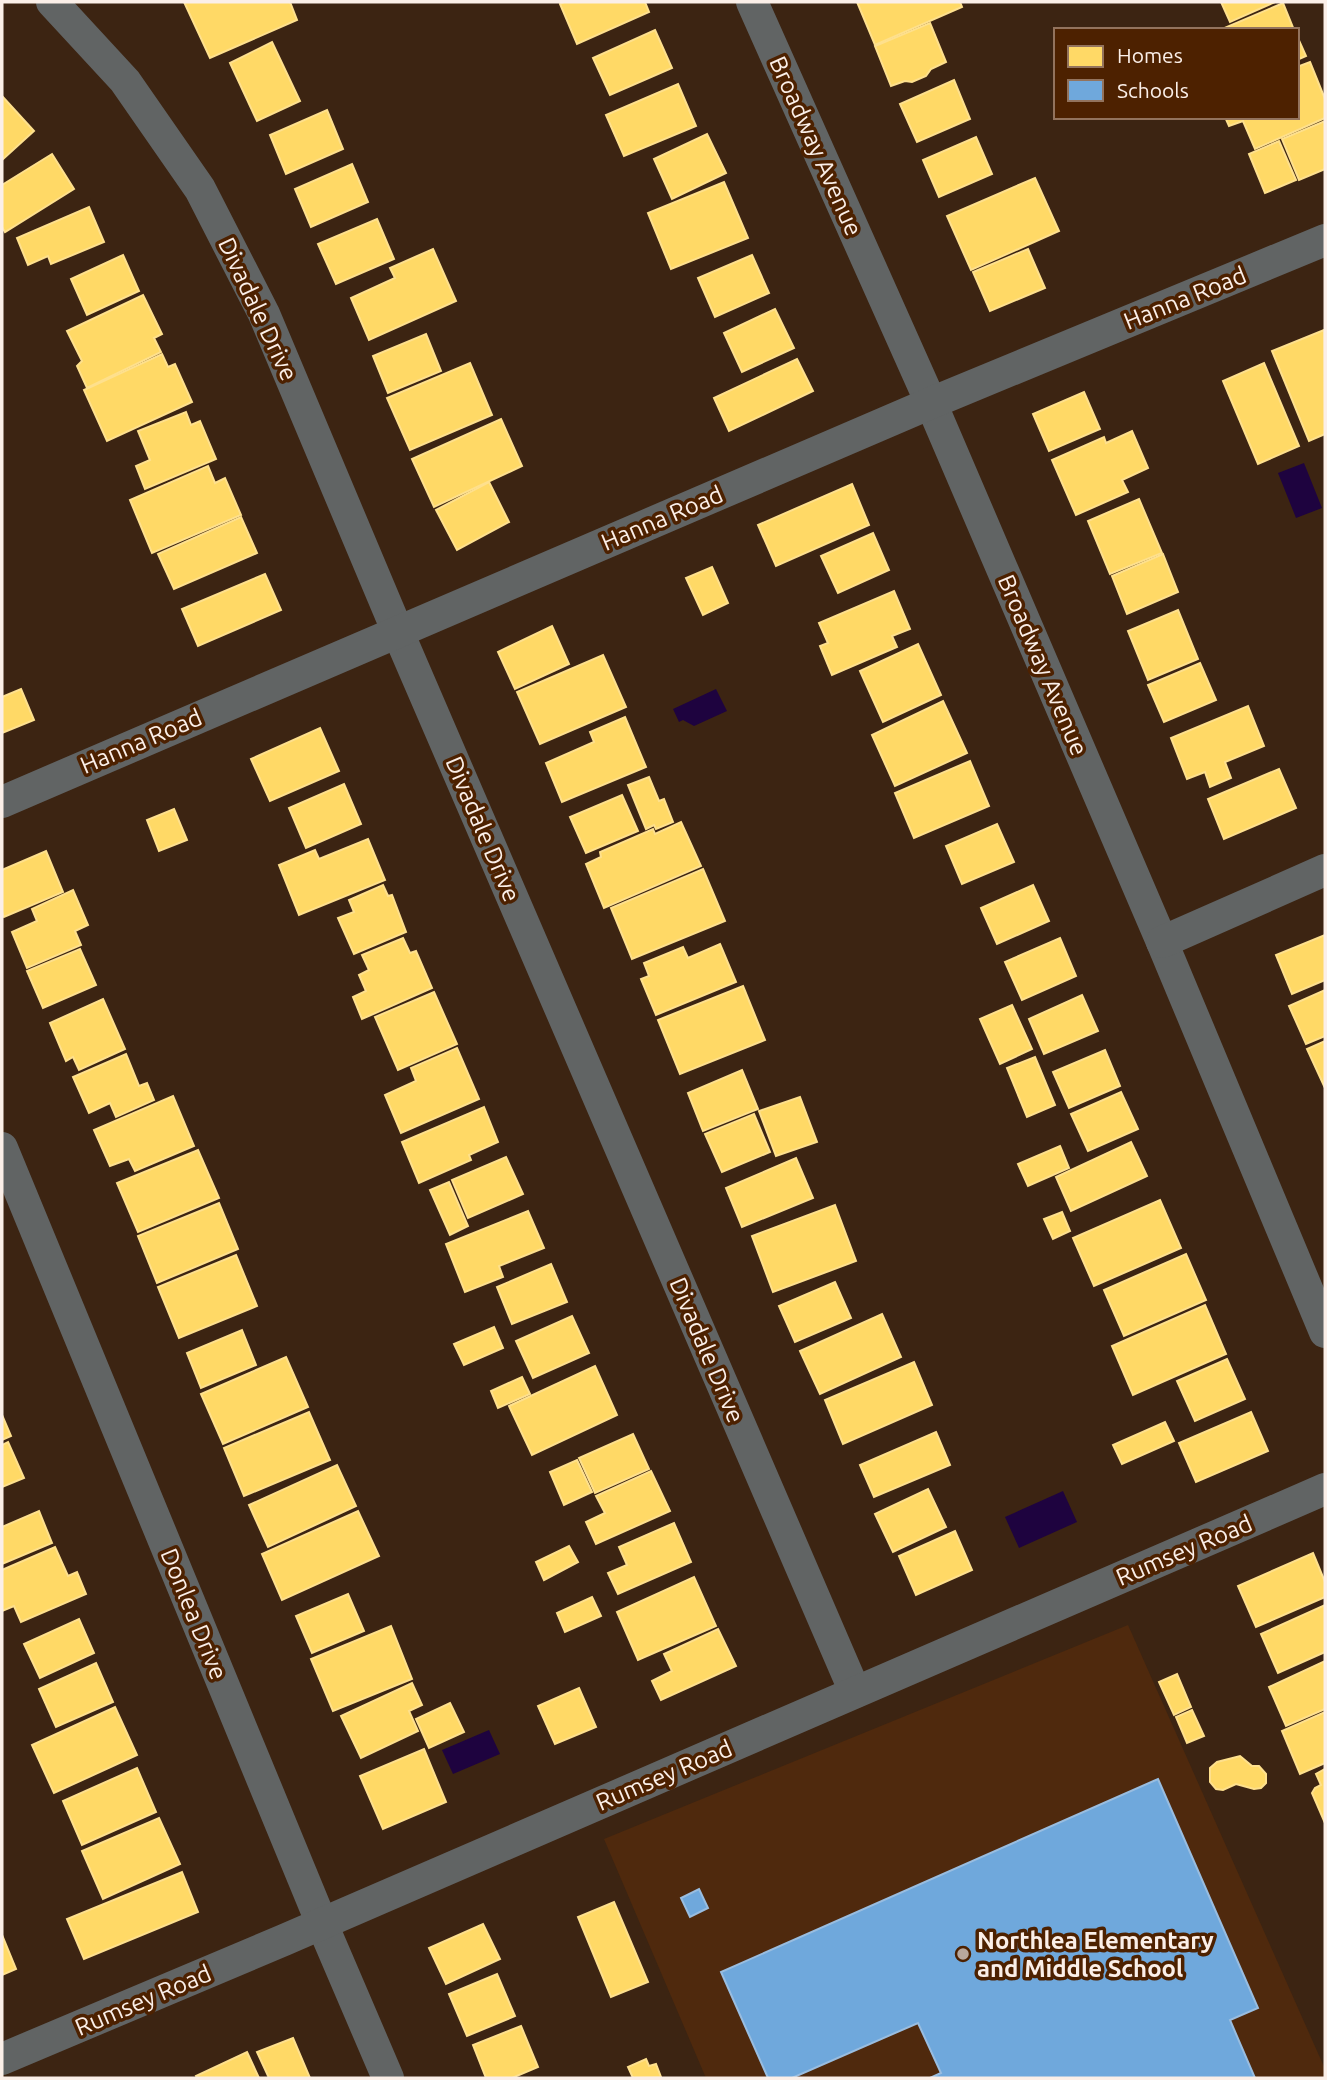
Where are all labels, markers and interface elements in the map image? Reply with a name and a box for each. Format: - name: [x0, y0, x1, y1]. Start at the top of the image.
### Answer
- legend: [1054, 28, 1299, 119]
- text: Homes: [1117, 43, 1183, 67]
- street label: Broadway Avenue: [764, 52, 868, 240]
- text: Schools: [1117, 78, 1189, 102]
- street label: Divadale Drive: [213, 233, 303, 385]
- street label: Hanna Road: [1120, 261, 1250, 335]
- street label: Hanna Road: [597, 480, 727, 556]
- street label: Broadway Avenue: [993, 571, 1093, 759]
- street label: Hanna Road: [76, 703, 206, 779]
- street label: Divadale Drive: [440, 752, 526, 906]
- street label: Divadale Drive: [664, 1273, 750, 1427]
- street label: Rumsey Road: [1112, 1509, 1256, 1591]
- street label: Donlea Drive: [155, 1545, 233, 1683]
- street label: Rumsey Road: [592, 1734, 736, 1816]
- place label: Northlea Elementary and Middle School: [977, 1927, 1214, 1982]
- marker: Northlea Elementary and Middle School: [955, 1946, 971, 1962]
- street label: Rumsey Road: [71, 1959, 215, 2041]

